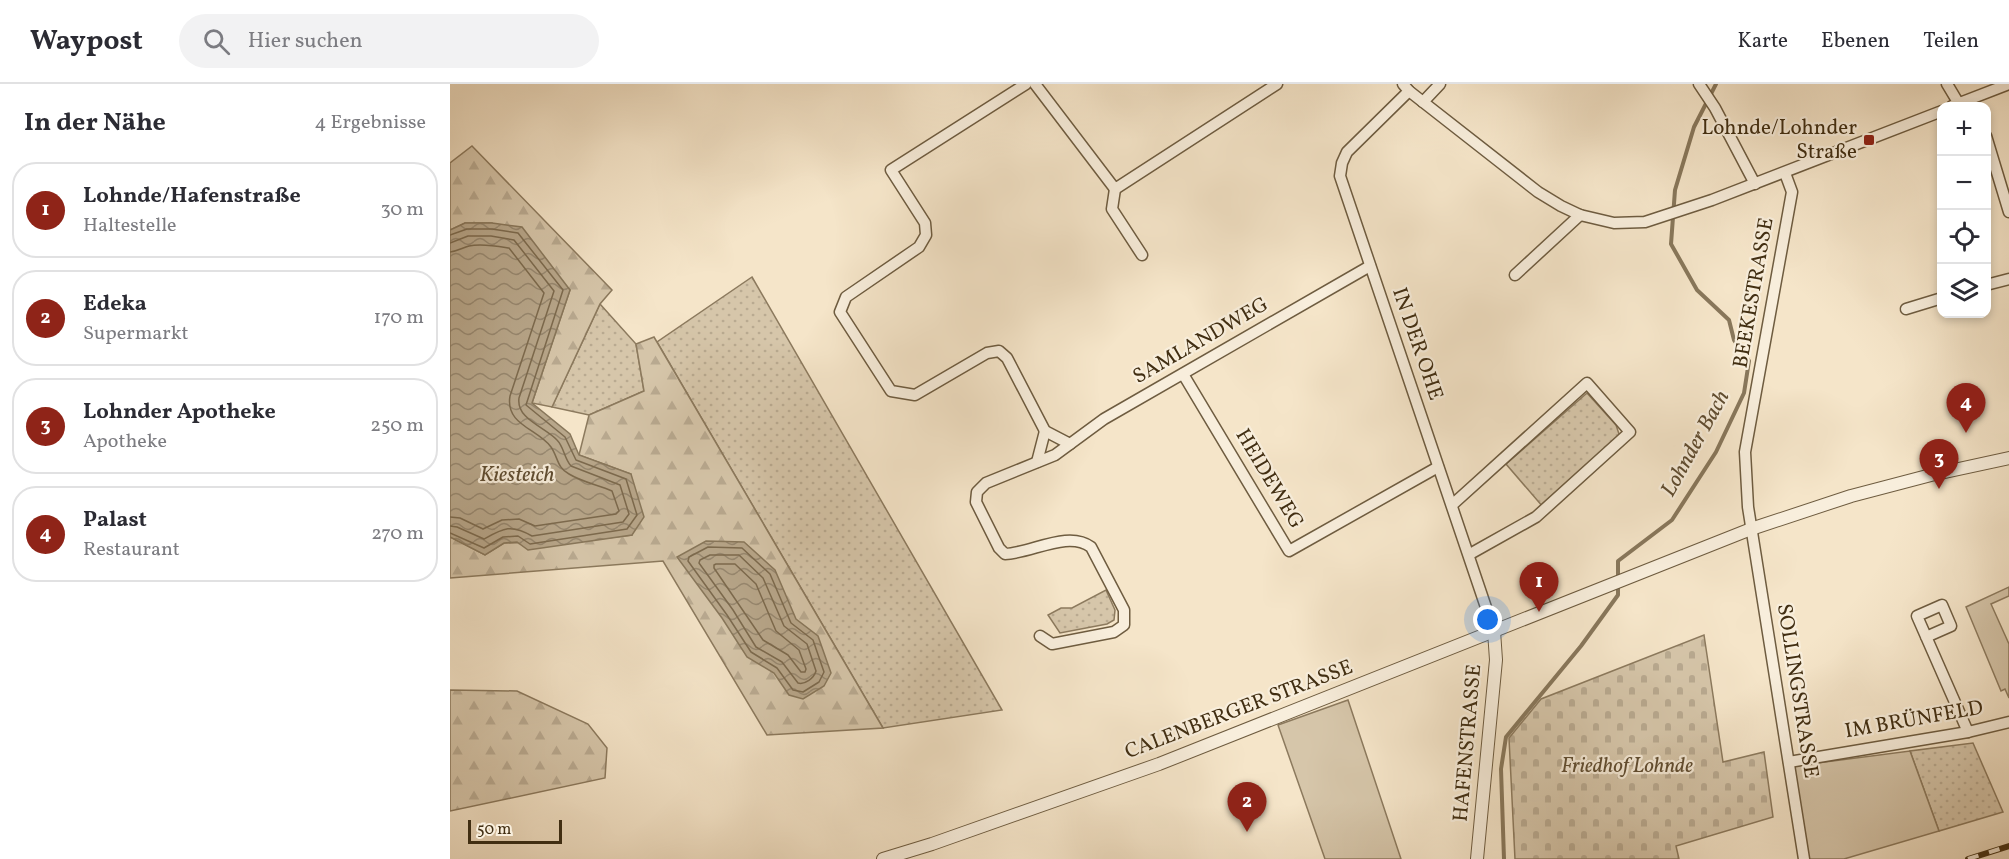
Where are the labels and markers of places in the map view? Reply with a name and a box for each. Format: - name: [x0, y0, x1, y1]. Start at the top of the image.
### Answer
- place label: Lohnde/Lohnder Straße: [1701, 114, 1857, 167]
- marker: Lohnde/Lohnder Straße: [1862, 133, 1876, 147]
- pin: 4: [1946, 384, 1986, 433]
- pin: 3: [1920, 440, 1958, 489]
- pin: 1: [1520, 562, 1558, 612]
- pin: 2: [1228, 782, 1266, 832]

